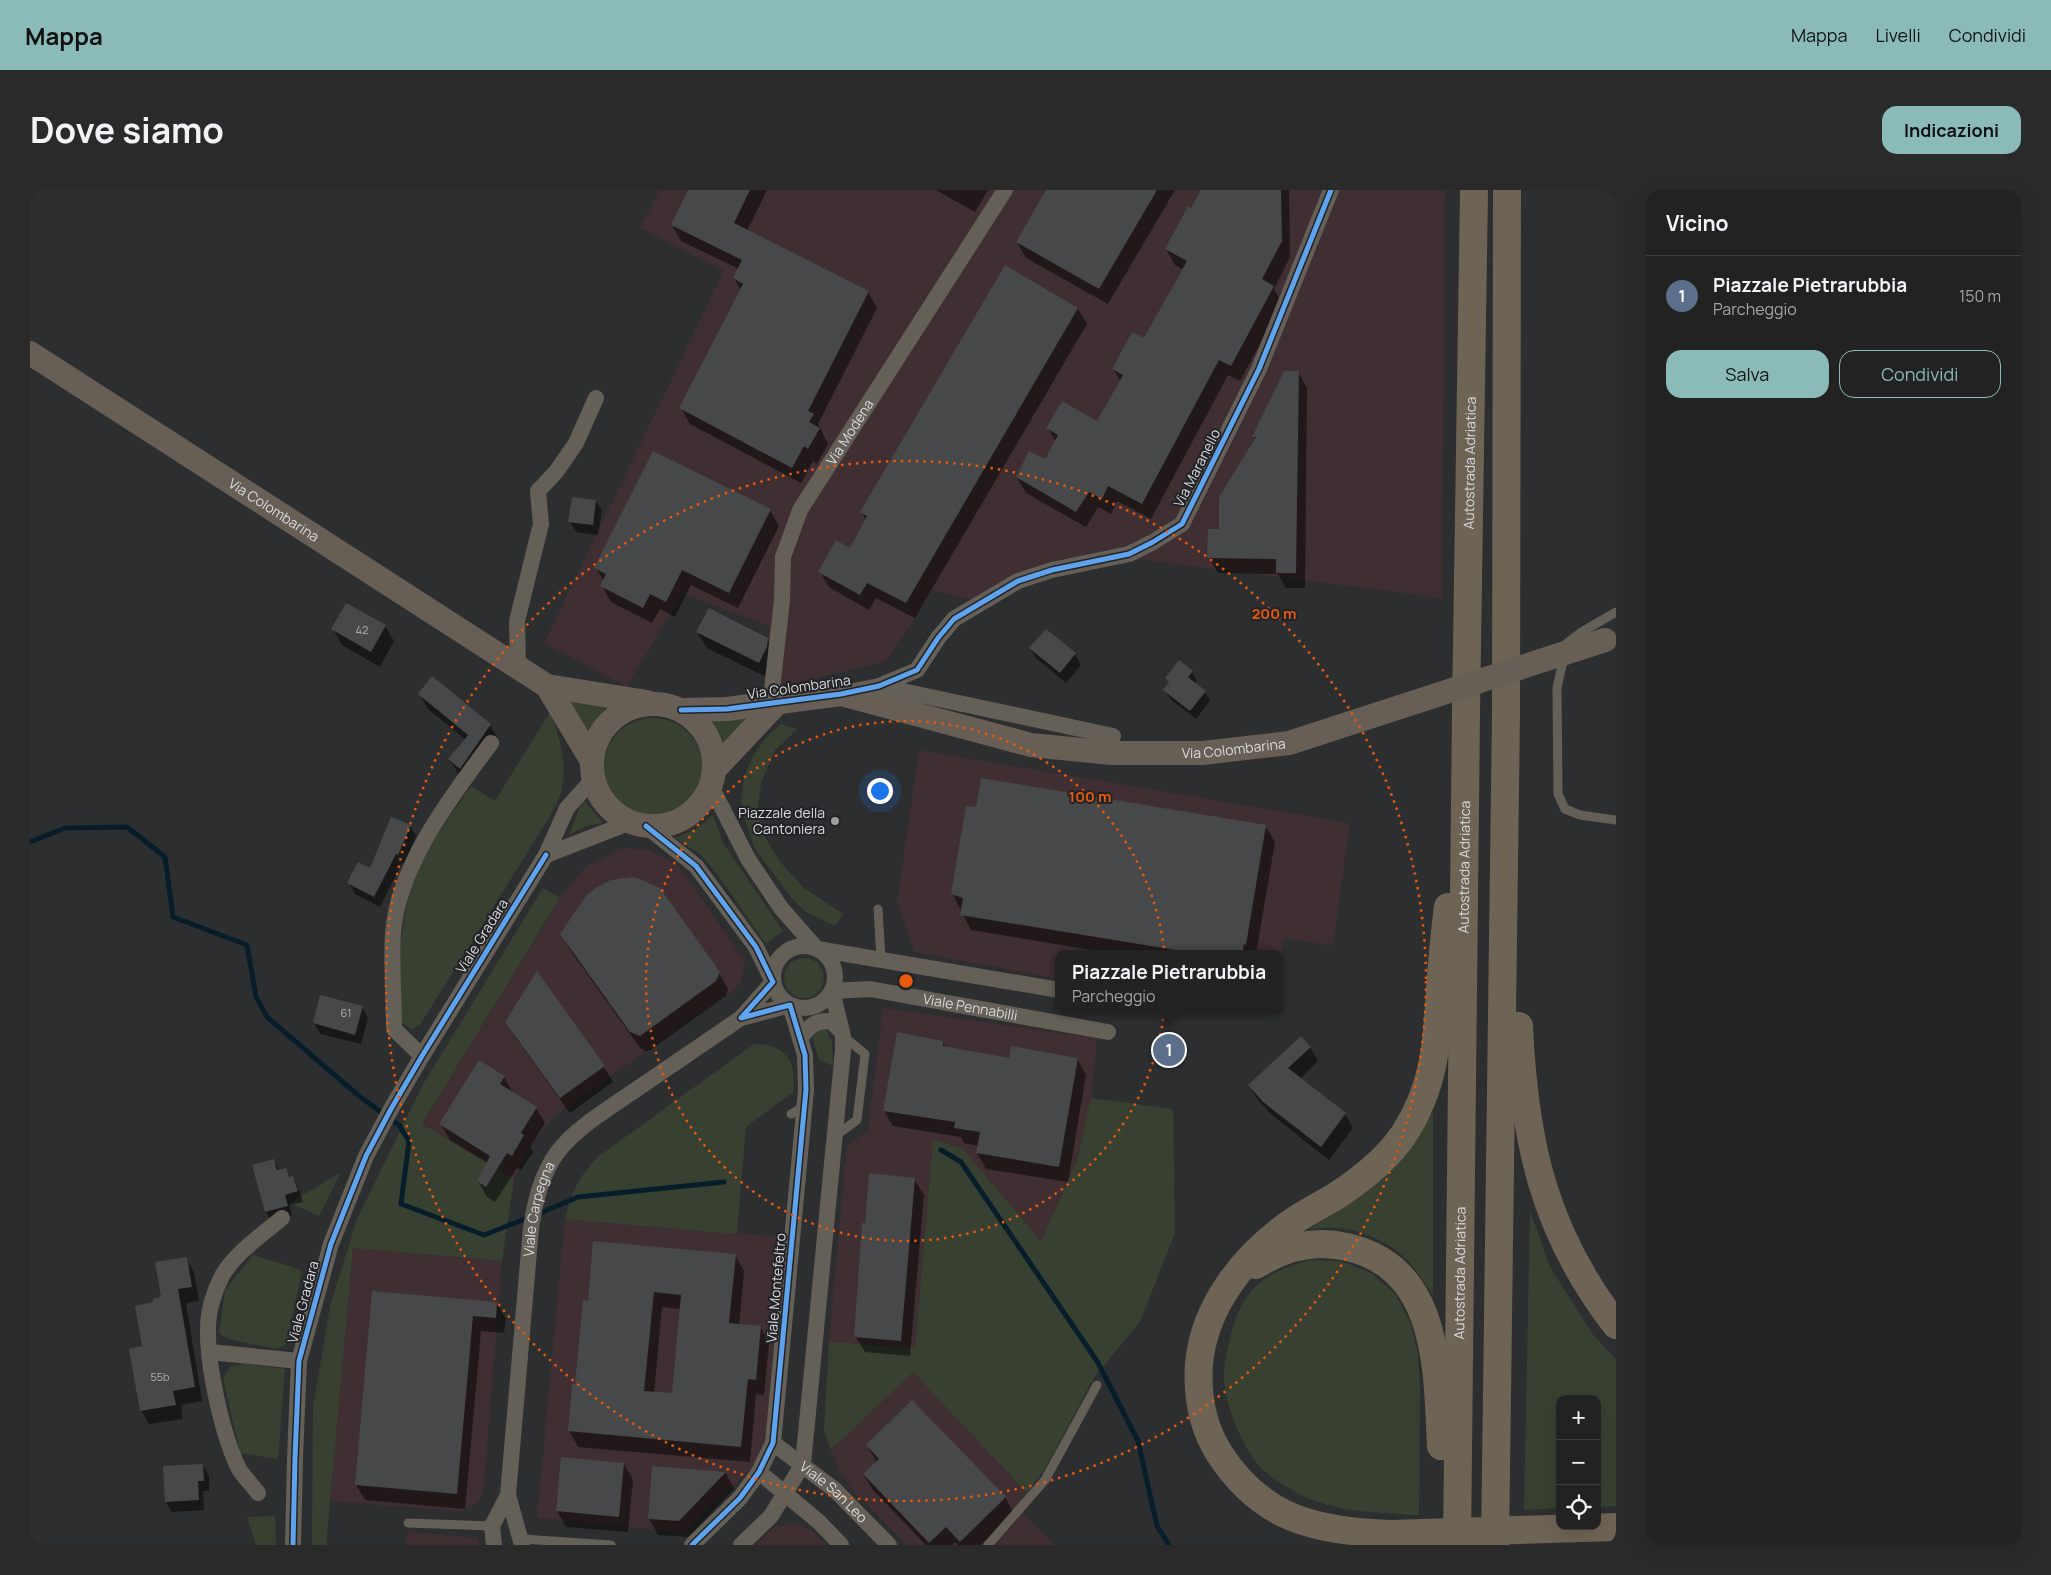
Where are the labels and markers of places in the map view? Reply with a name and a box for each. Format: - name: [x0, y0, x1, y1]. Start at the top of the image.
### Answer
- place label: Piazzale della Cantoniera: [738, 803, 825, 838]
- marker: Piazzale della Cantoniera: [829, 815, 841, 827]
- centre of rings: [897, 972, 915, 990]
- pin: 1: [1153, 1031, 1185, 1069]

